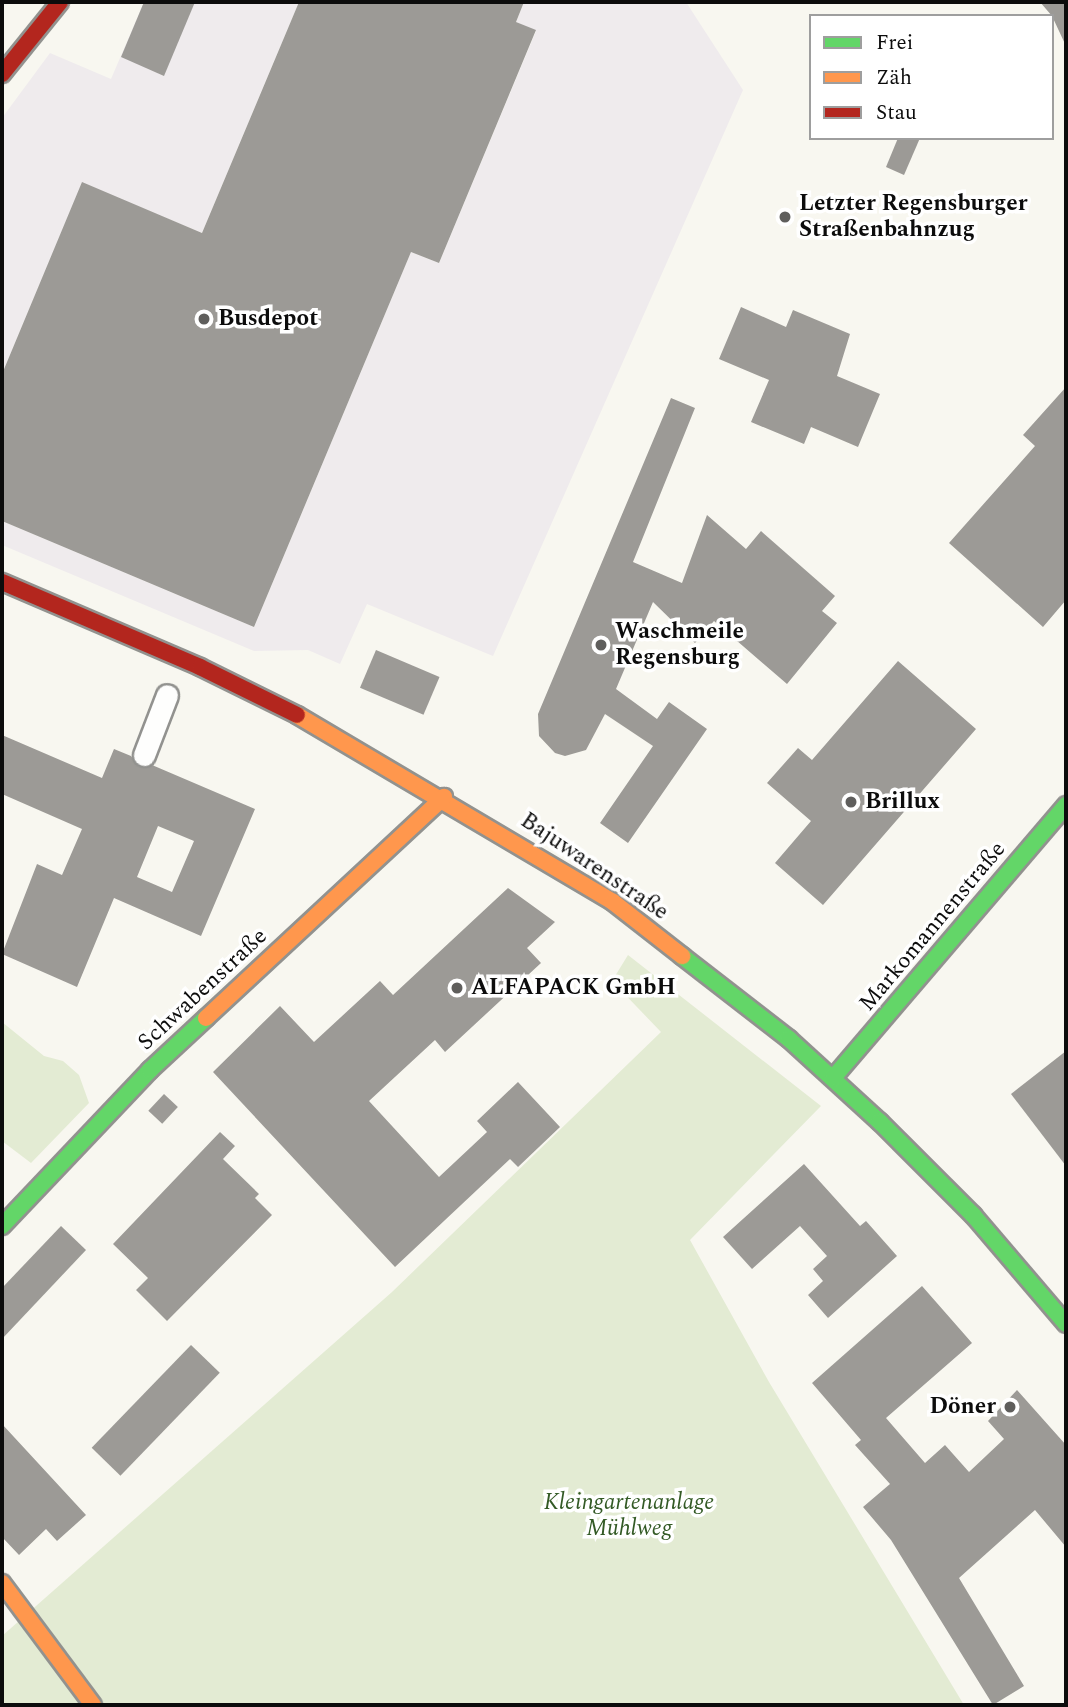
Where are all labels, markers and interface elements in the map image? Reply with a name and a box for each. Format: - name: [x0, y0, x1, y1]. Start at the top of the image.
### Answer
- legend: [809, 14, 1054, 140]
- text: Frei: [876, 27, 913, 59]
- text: Zäh: [876, 62, 912, 94]
- text: Stau: [876, 97, 917, 129]
- place label: Letzter Regensburger Straßenbahnzug: [799, 190, 1027, 244]
- marker: Letzter Regensburger Straßenbahnzug: [777, 209, 793, 225]
- place label: Busdepot: [218, 305, 318, 333]
- marker: Busdepot: [196, 311, 212, 327]
- place label: Waschmeile Regensburg: [615, 618, 744, 672]
- marker: Waschmeile Regensburg: [593, 637, 609, 653]
- place label: Brillux: [865, 788, 940, 816]
- marker: Brillux: [843, 794, 859, 810]
- street label: Bajuwarenstraße: [515, 807, 673, 927]
- street label: Markomannenstraße: [854, 837, 1012, 1017]
- street label: Schwabenstraße: [133, 923, 273, 1057]
- place label: ALFAPACK GmbH: [471, 974, 676, 1002]
- marker: ALFAPACK GmbH: [449, 980, 465, 996]
- place label: Döner: [929, 1393, 996, 1421]
- marker: Döner: [1002, 1399, 1018, 1415]
- park label: Kleingartenanlage Mühlweg: [544, 1489, 714, 1543]

